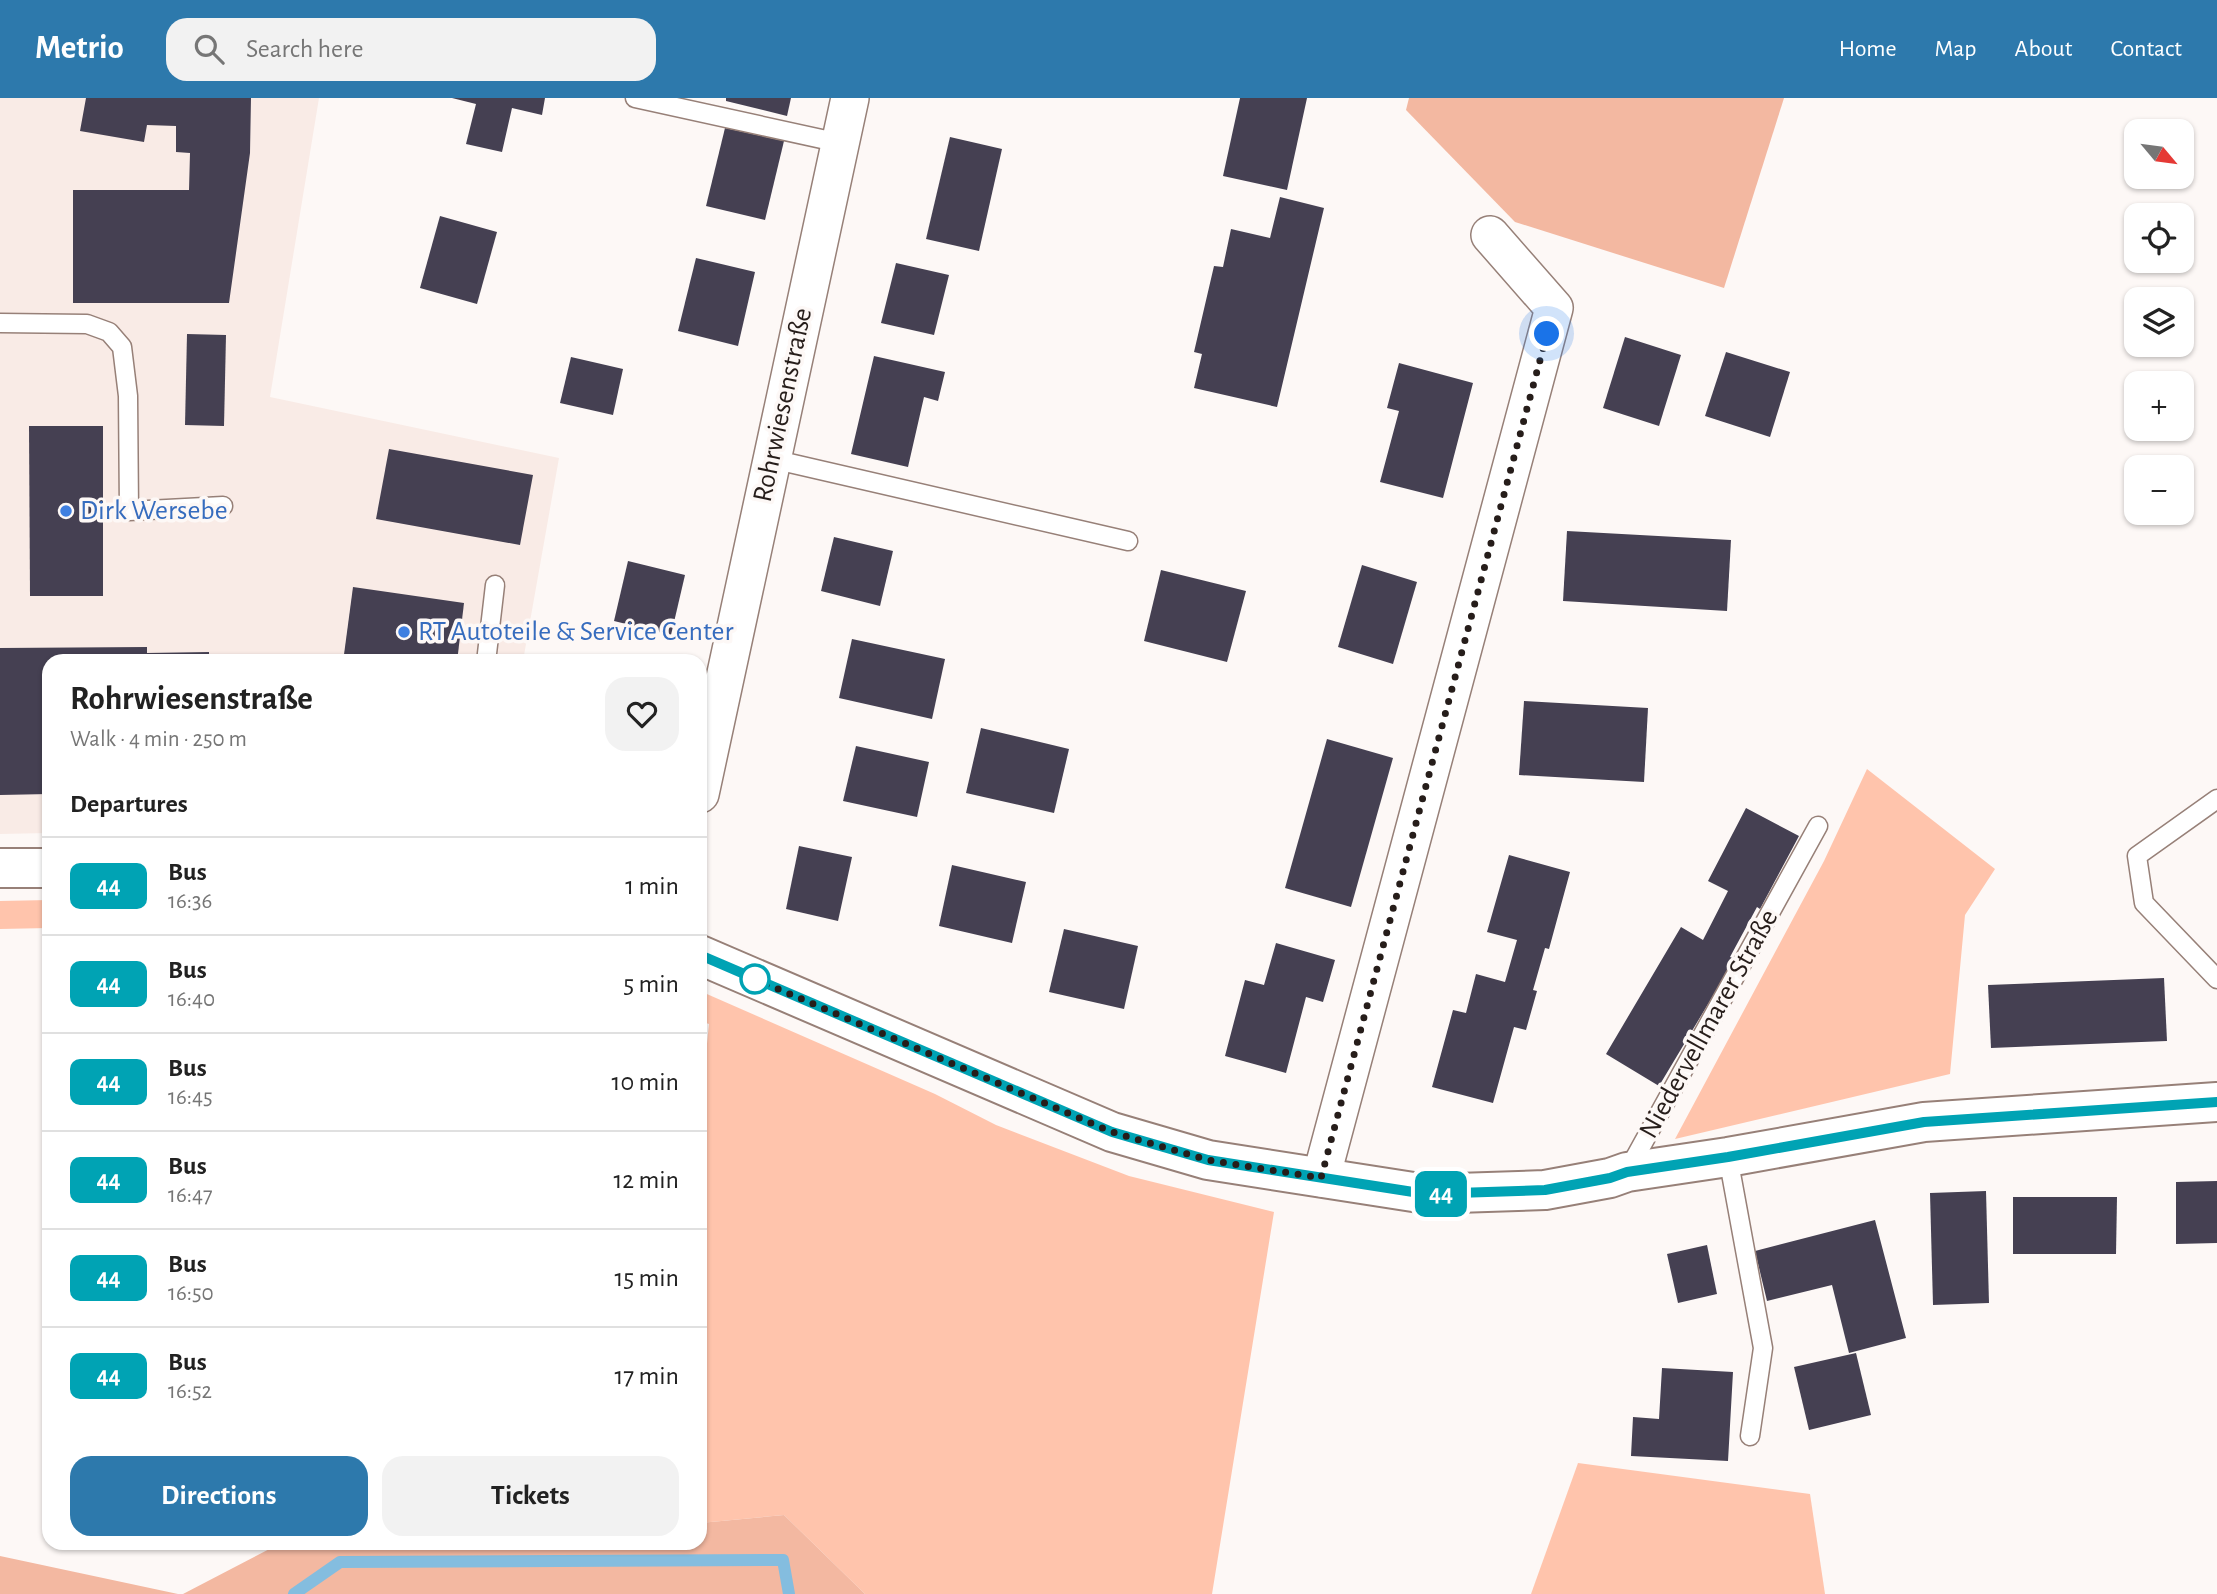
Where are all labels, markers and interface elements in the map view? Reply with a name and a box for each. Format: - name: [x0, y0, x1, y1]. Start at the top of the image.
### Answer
- search box: [166, 18, 656, 81]
- icon: search: [190, 30, 228, 68]
- text: Metrio: [35, 32, 124, 65]
- text: Search here: [246, 36, 363, 62]
- text: Home: [1839, 37, 1897, 61]
- text: Map: [1935, 37, 1977, 61]
- text: About: [2015, 37, 2072, 61]
- text: Contact: [2110, 37, 2182, 61]
- north arrow: [2124, 119, 2194, 189]
- map controls: [2124, 119, 2194, 525]
- button: locate: [2124, 203, 2194, 273]
- button: layers: [2124, 287, 2194, 357]
- street label: Rohrwiesenstraße: [749, 305, 817, 505]
- your location: [1529, 316, 1564, 351]
- button: +: [2124, 371, 2194, 441]
- button: −: [2124, 455, 2194, 525]
- place label: Dirk Wersebe: [80, 497, 228, 525]
- marker: Dirk Wersebe: [58, 503, 74, 519]
- place label: RT Autoteile & Service Center: [418, 618, 733, 646]
- marker: RT Autoteile & Service Center: [396, 624, 412, 640]
- button: heart: [605, 677, 679, 751]
- text: Rohrwiesenstraße: [70, 683, 313, 716]
- text: Walk · 4 min · 250 m: [70, 728, 247, 751]
- text: Departures: [70, 791, 188, 817]
- text: Bus: [168, 859, 207, 885]
- text: 1 min: [625, 873, 679, 899]
- text: 44: [96, 874, 121, 898]
- text: 16:36: [168, 890, 212, 913]
- street label: Niedervellmarer Straße: [1635, 905, 1783, 1143]
- text: Bus: [168, 957, 207, 983]
- unlabelled marker: [740, 964, 770, 994]
- text: 5 min: [623, 971, 679, 997]
- text: 44: [96, 972, 121, 996]
- text: 16:40: [168, 988, 215, 1011]
- text: Bus: [168, 1055, 207, 1081]
- text: 10 min: [612, 1069, 679, 1095]
- text: 44: [96, 1070, 121, 1094]
- text: 16:45: [168, 1086, 213, 1109]
- text: Bus: [168, 1153, 207, 1179]
- text: 12 min: [613, 1167, 679, 1193]
- text: 44: [96, 1168, 121, 1192]
- line badge: 44: [1410, 1171, 1472, 1217]
- text: 44: [1429, 1182, 1453, 1206]
- text: 16:47: [168, 1184, 213, 1207]
- text: Bus: [168, 1251, 207, 1277]
- text: 15 min: [614, 1265, 679, 1291]
- text: 44: [96, 1266, 121, 1290]
- text: 16:50: [168, 1282, 214, 1305]
- text: Bus: [168, 1349, 207, 1375]
- text: 17 min: [614, 1363, 679, 1389]
- text: 44: [96, 1364, 121, 1388]
- text: 16:52: [168, 1380, 212, 1403]
- button: Directions: [70, 1456, 368, 1536]
- button: Tickets: [382, 1456, 679, 1536]

